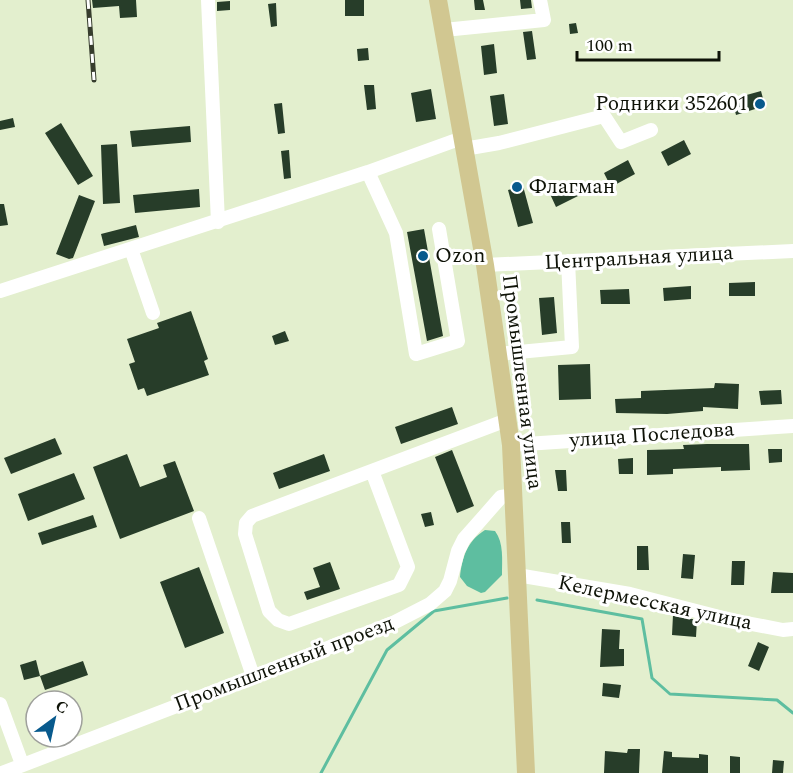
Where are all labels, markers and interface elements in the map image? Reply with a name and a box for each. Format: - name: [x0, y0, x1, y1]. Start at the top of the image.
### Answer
- scale bar: [577, 24, 720, 62]
- text: 100 m: [586, 32, 633, 59]
- place label: Родники 352601: [595, 88, 748, 120]
- marker: Родники 352601: [753, 97, 767, 111]
- place label: Флагман: [529, 171, 615, 203]
- marker: Флагман: [510, 180, 524, 194]
- street label: Центральная улица: [544, 237, 735, 279]
- place label: Ozon: [435, 240, 485, 272]
- marker: Ozon: [416, 249, 430, 263]
- street label: Промышленная улица: [493, 273, 551, 492]
- street label: улица Последова: [567, 413, 736, 457]
- street label: Келермесская улица: [555, 567, 756, 639]
- street label: Промышленный проезд: [169, 607, 399, 721]
- north arrow: [24, 689, 84, 749]
- text: С: [50, 694, 73, 720]

